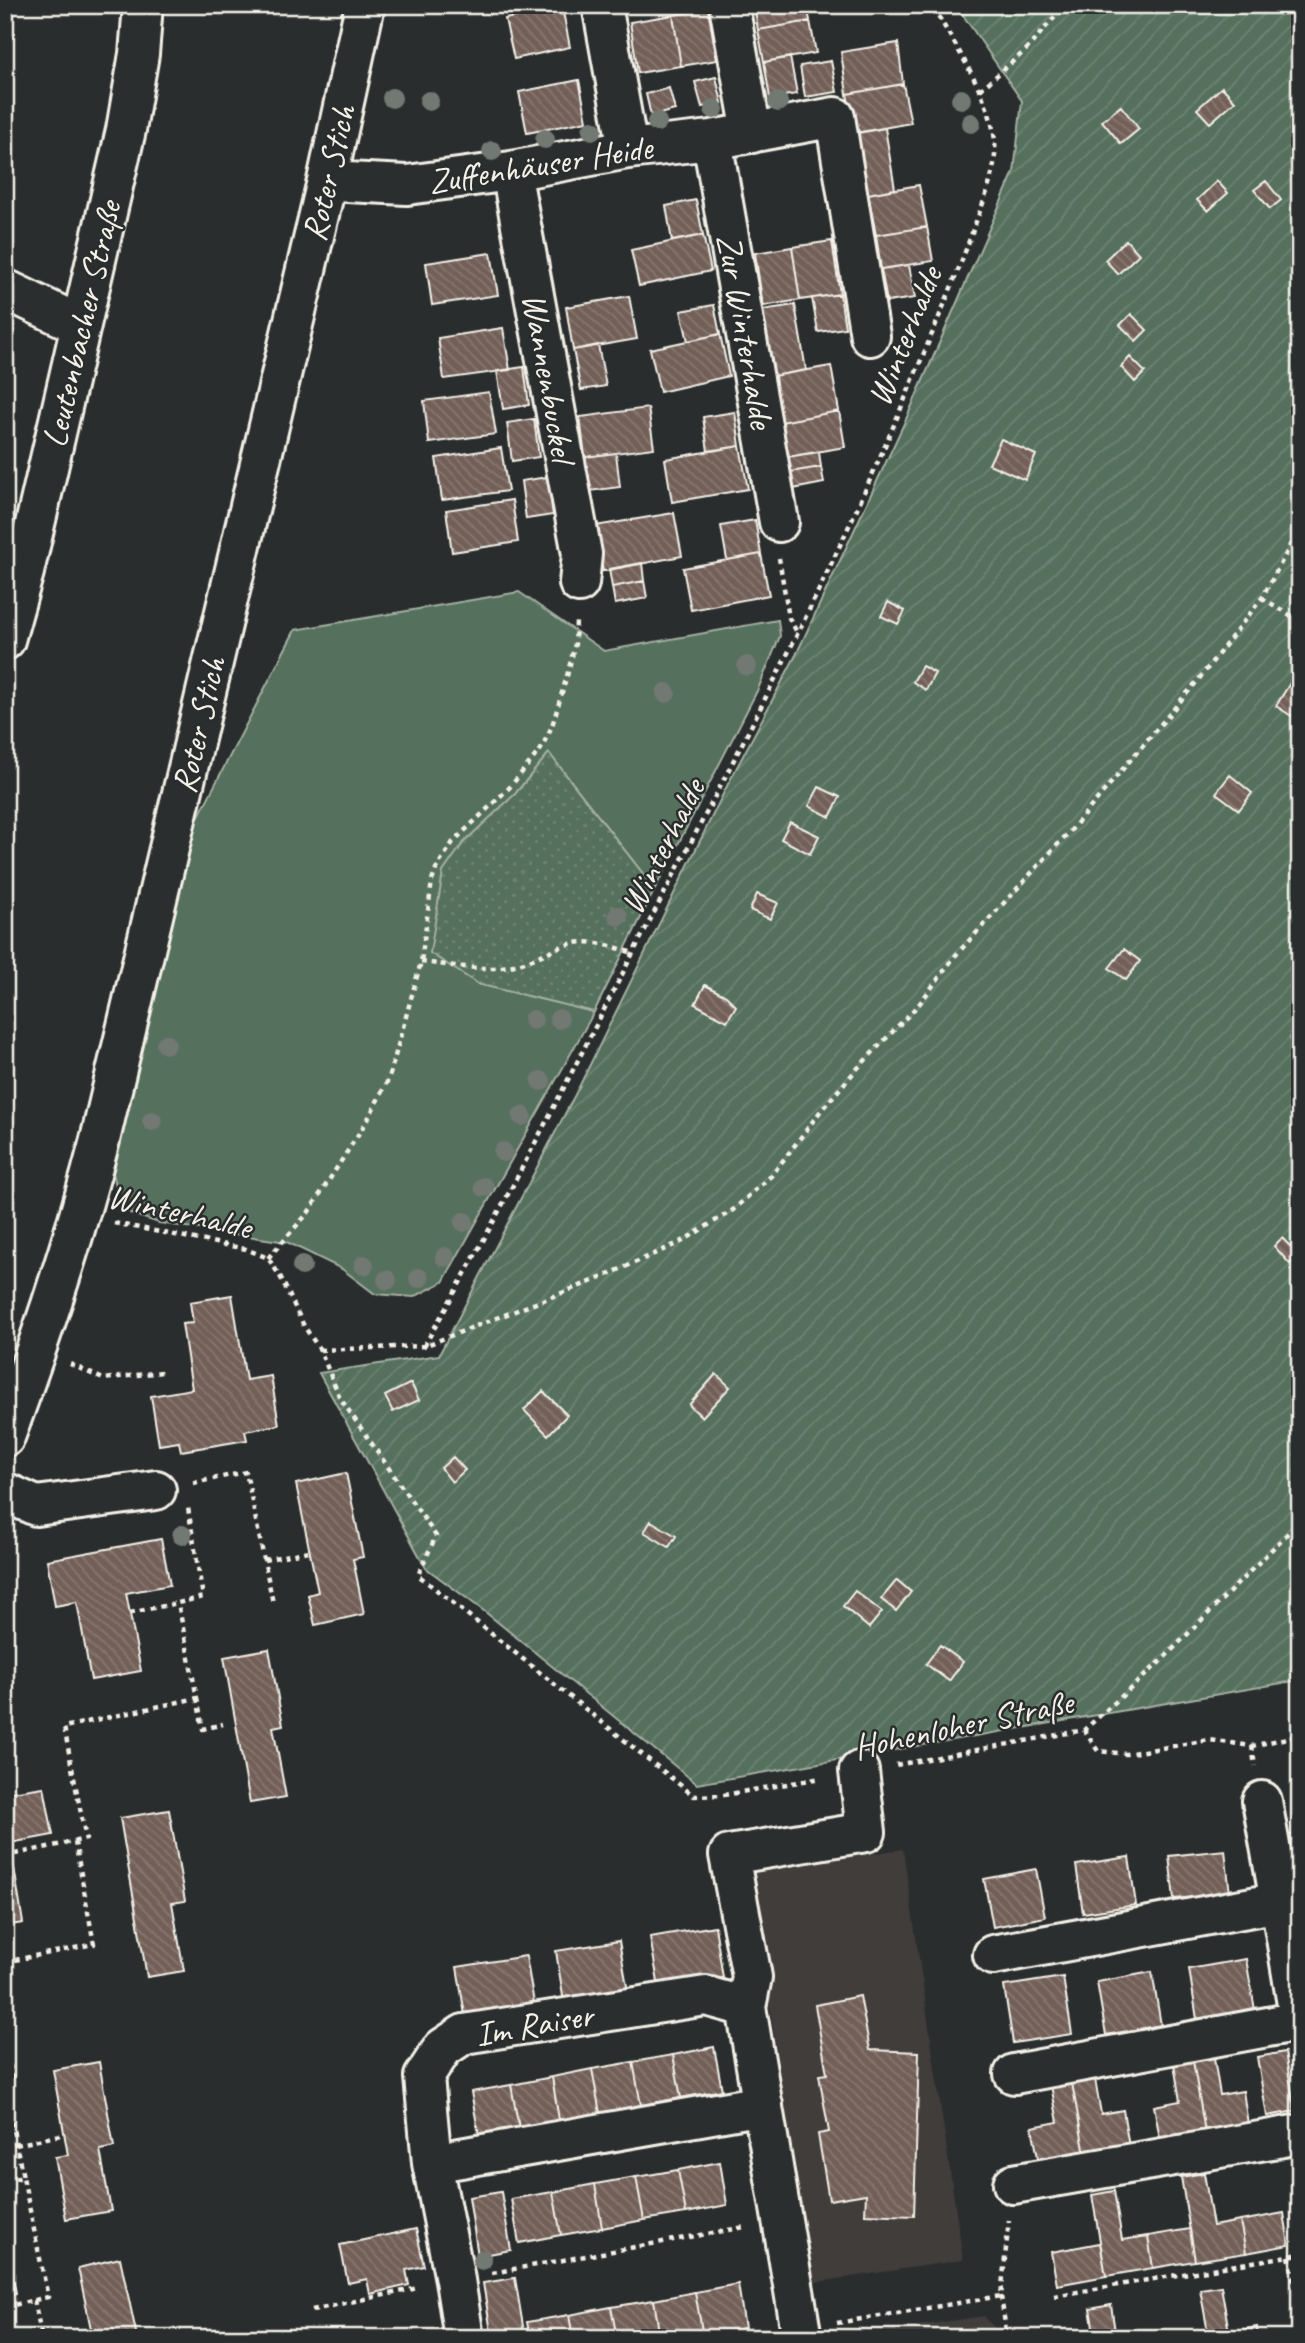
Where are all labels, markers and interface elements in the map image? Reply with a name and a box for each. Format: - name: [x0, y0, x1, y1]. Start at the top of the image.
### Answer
- street label: Roter Stich: [291, 99, 366, 246]
- street label: Zuffenhäuser Heide: [425, 124, 658, 204]
- street label: Leutenbacher Straße: [31, 194, 132, 451]
- street label: Zur Winterhalde: [706, 230, 785, 434]
- street label: Winterhalde: [856, 258, 954, 412]
- street label: Wannenbuckel: [512, 289, 586, 471]
- street label: Roter Stich: [161, 651, 236, 798]
- street label: Winterhalde: [609, 769, 717, 921]
- street label: Winterhalde: [104, 1173, 259, 1250]
- street label: Hohenloher Straße: [849, 1679, 1079, 1770]
- street label: Im Raiser: [472, 1992, 599, 2057]

